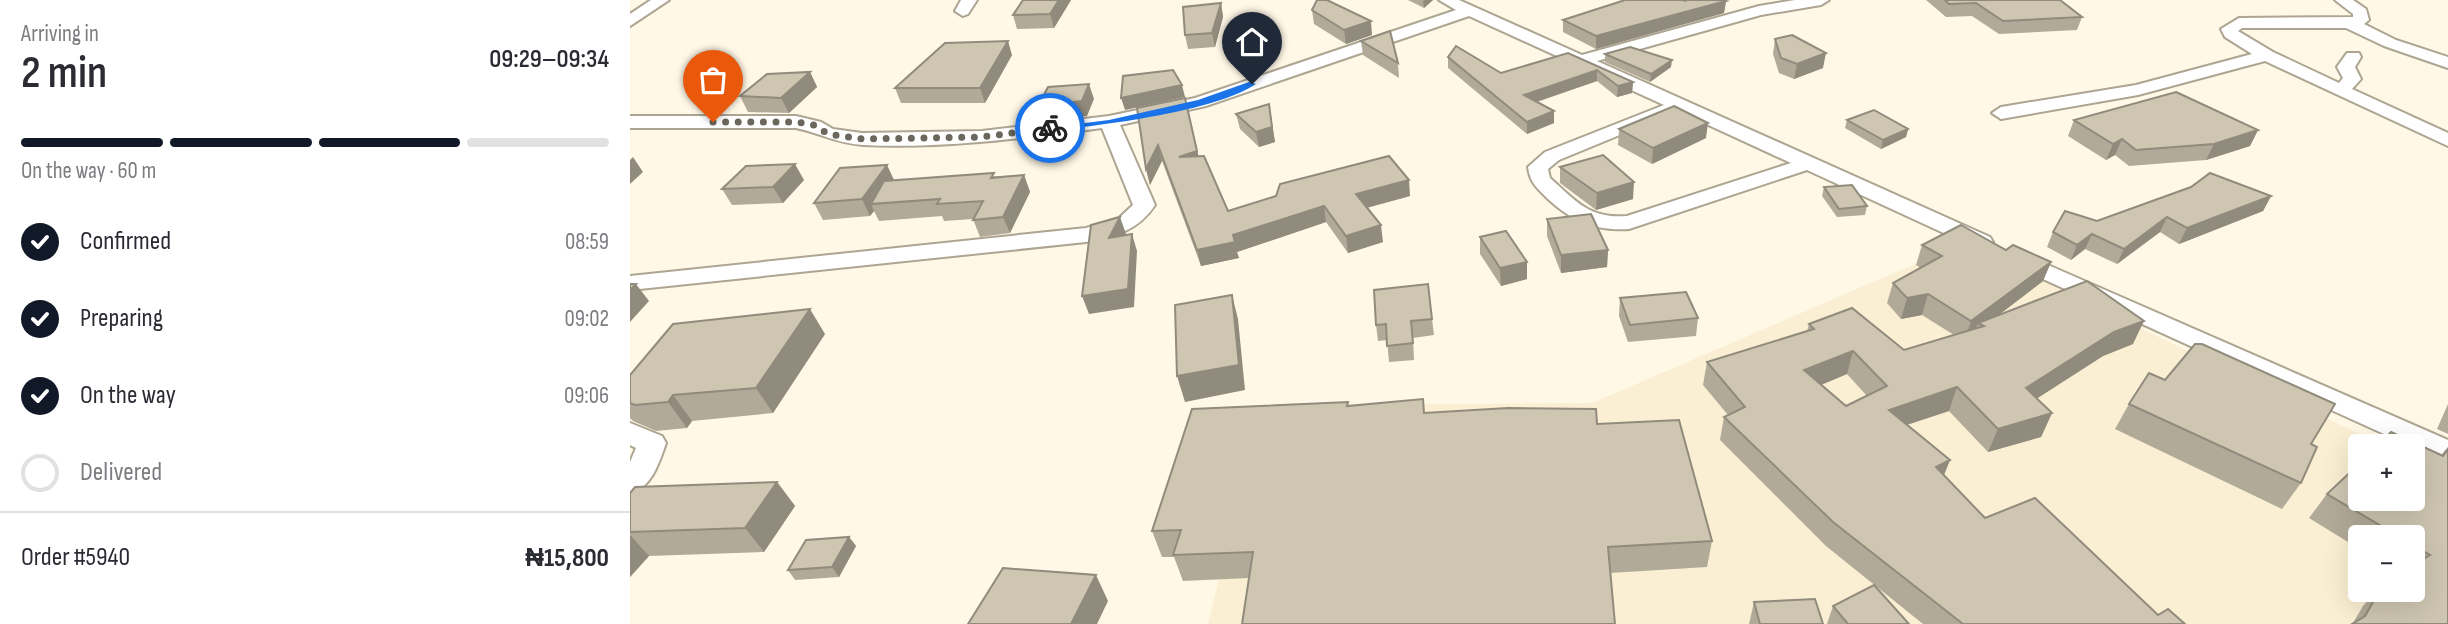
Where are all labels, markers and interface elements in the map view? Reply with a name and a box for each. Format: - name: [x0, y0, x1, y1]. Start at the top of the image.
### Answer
- pin: [1222, 12.0, 1282, 84]
- text: Arriving in: [21, 20, 99, 48]
- icon: home: [1233, 23, 1271, 61]
- text: 09:29–09:34: [489, 44, 609, 75]
- text: 2 min: [21, 46, 107, 101]
- pin: [683, 50, 743, 122]
- icon: bag: [694, 61, 732, 99]
- courier: [1015, 93, 1085, 163]
- icon: bike: [1031, 109, 1069, 147]
- text: On the way · 60 m: [21, 157, 156, 185]
- icon: check: [21, 223, 59, 261]
- text: Confirmed: [80, 226, 171, 257]
- text: 08:59: [565, 228, 609, 256]
- icon: check: [21, 300, 59, 338]
- text: Preparing: [80, 303, 163, 334]
- text: 09:02: [564, 305, 609, 333]
- icon: check: [21, 377, 59, 415]
- text: On the way: [80, 380, 176, 411]
- text: 09:06: [564, 382, 609, 410]
- map controls: [2348, 434, 2425, 602]
- button: +: [2348, 434, 2425, 511]
- text: Delivered: [80, 457, 162, 488]
- button: −: [2348, 525, 2425, 602]
- text: Order #5940: [21, 542, 130, 573]
- text: ₦15,800: [525, 543, 609, 574]

